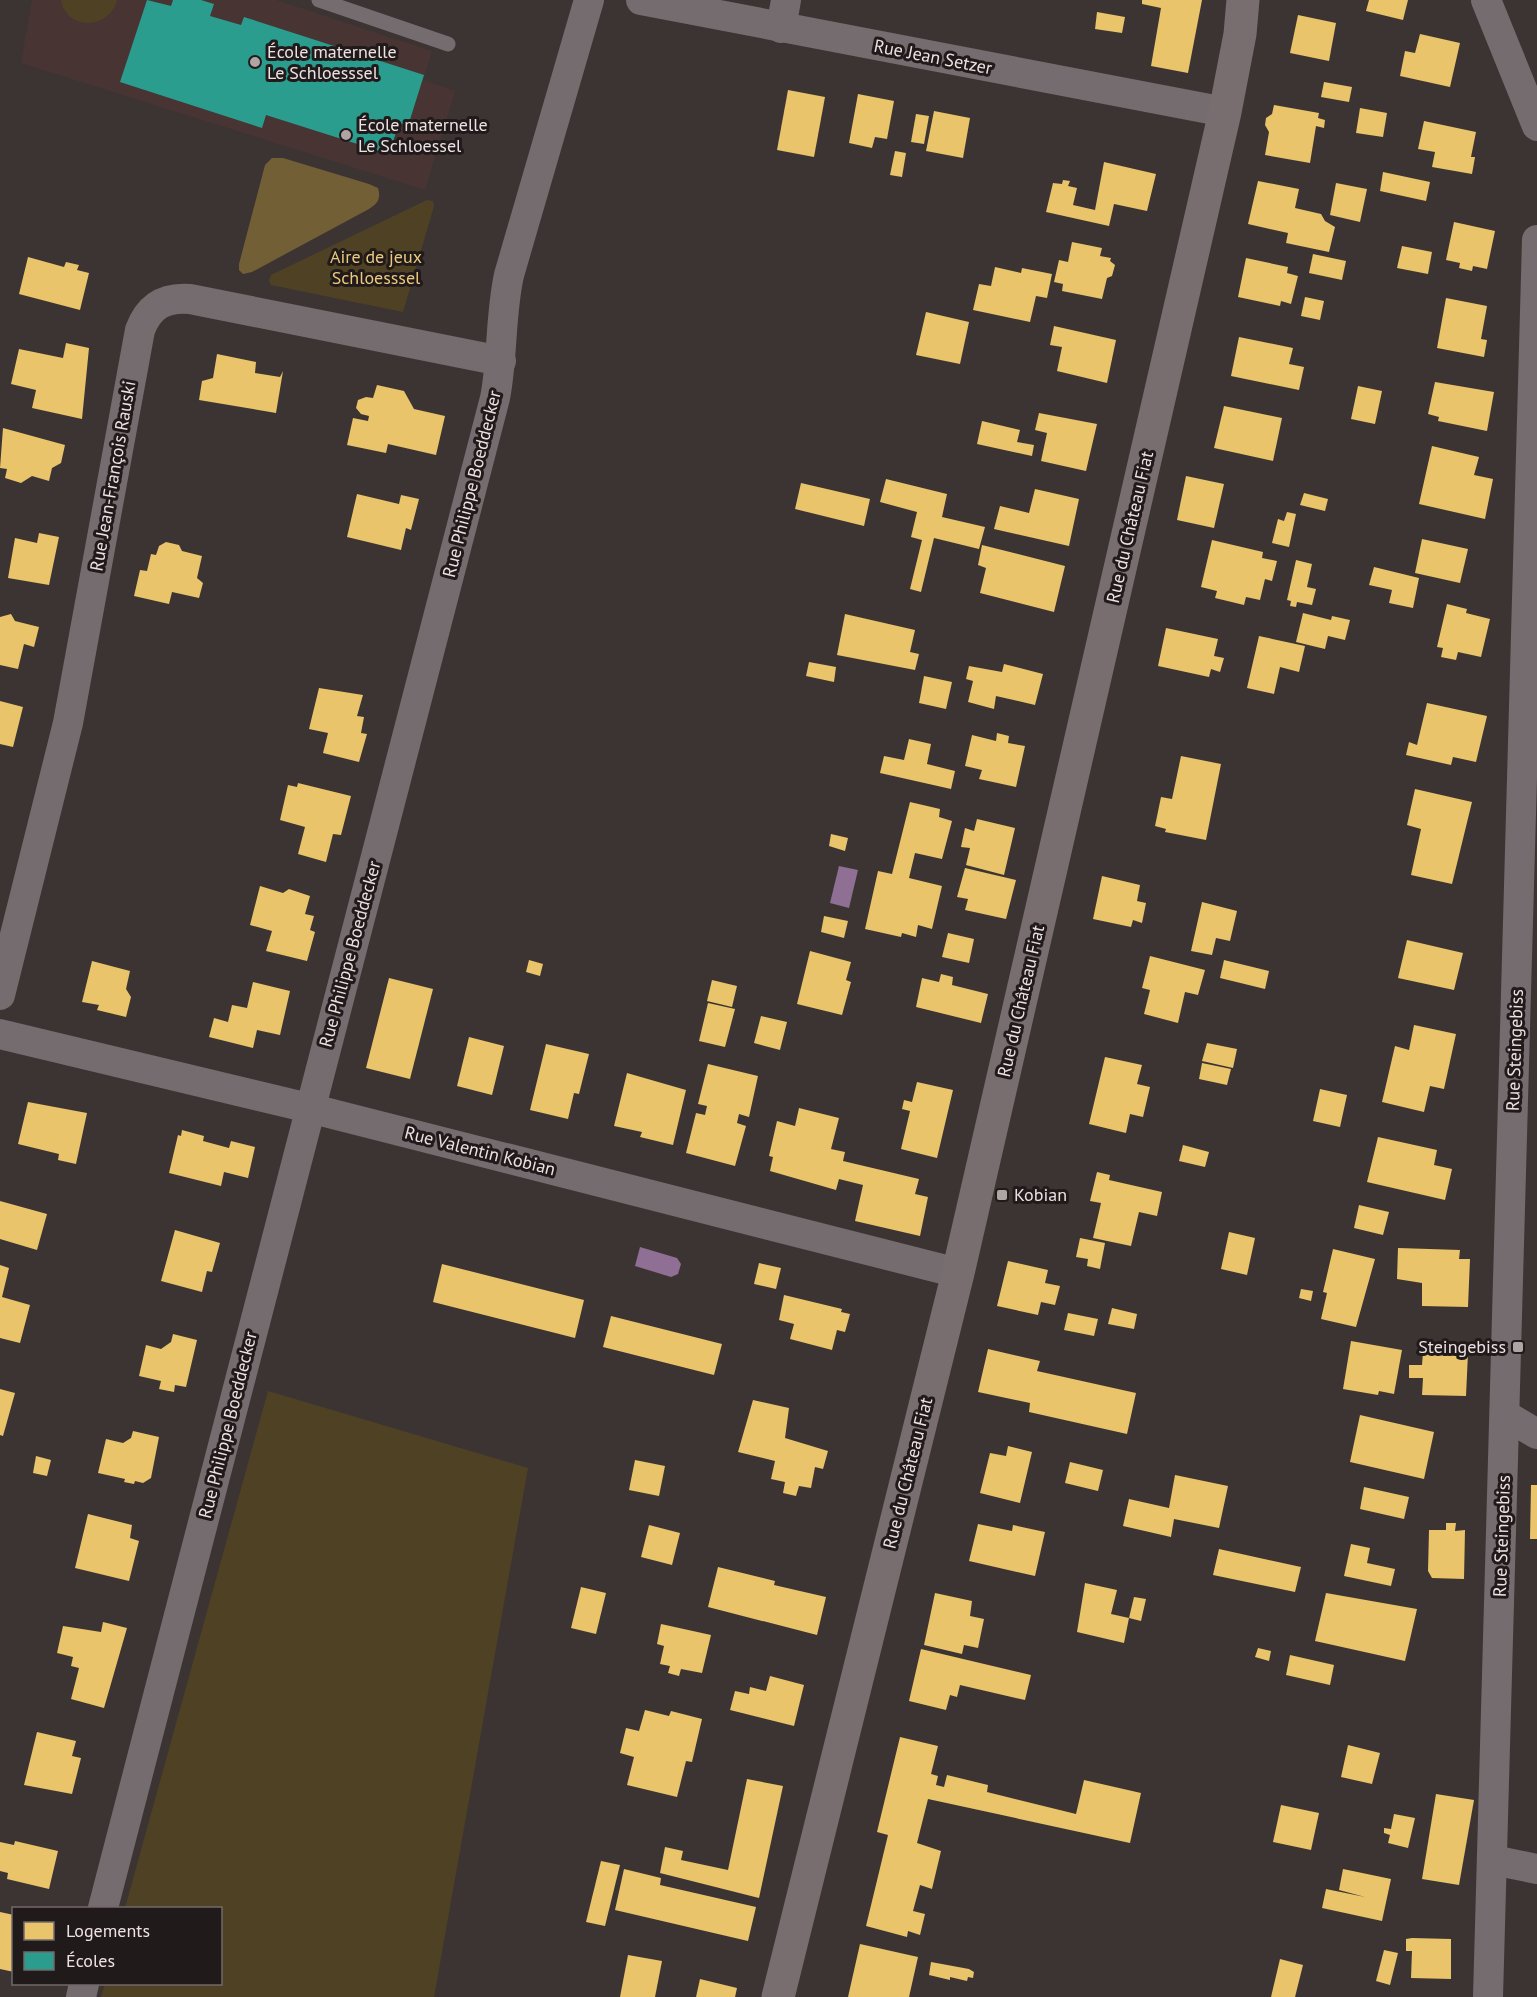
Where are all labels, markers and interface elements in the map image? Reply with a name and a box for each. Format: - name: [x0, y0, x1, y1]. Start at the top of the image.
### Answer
- street label: Rue Jean Setzer: [872, 34, 994, 79]
- place label: École maternelle Le Schloesssel: [267, 40, 397, 84]
- marker: École maternelle Le Schloesssel: [248, 55, 262, 69]
- place label: École maternelle Le Schloessel: [358, 113, 488, 157]
- marker: École maternelle Le Schloessel: [339, 128, 353, 142]
- park label: Aire de jeux Schloesssel: [330, 245, 422, 289]
- street label: Rue Jean-François Rauski: [84, 379, 141, 573]
- street label: Rue Philippe Boeddecker: [437, 388, 506, 580]
- street label: Rue du Château Fiat: [1101, 449, 1158, 605]
- street label: Rue Philippe Boeddecker: [314, 858, 385, 1049]
- street label: Rue du Château Fiat: [992, 923, 1049, 1079]
- street label: Rue Steingebiss: [1501, 989, 1528, 1111]
- street label: Rue Valentin Kobian: [402, 1121, 558, 1180]
- place label: Kobian: [1014, 1183, 1067, 1206]
- marker: Kobian: [995, 1188, 1009, 1202]
- street label: Rue Philippe Boeddecker: [193, 1329, 262, 1521]
- place label: Steingebiss: [1418, 1335, 1506, 1358]
- marker: Steingebiss: [1511, 1340, 1525, 1354]
- street label: Rue du Château Fiat: [878, 1395, 937, 1551]
- street label: Rue Steingebiss: [1488, 1475, 1515, 1597]
- legend: [12, 1907, 222, 1985]
- text: Logements: [66, 1919, 150, 1942]
- text: Écoles: [66, 1949, 115, 1972]

